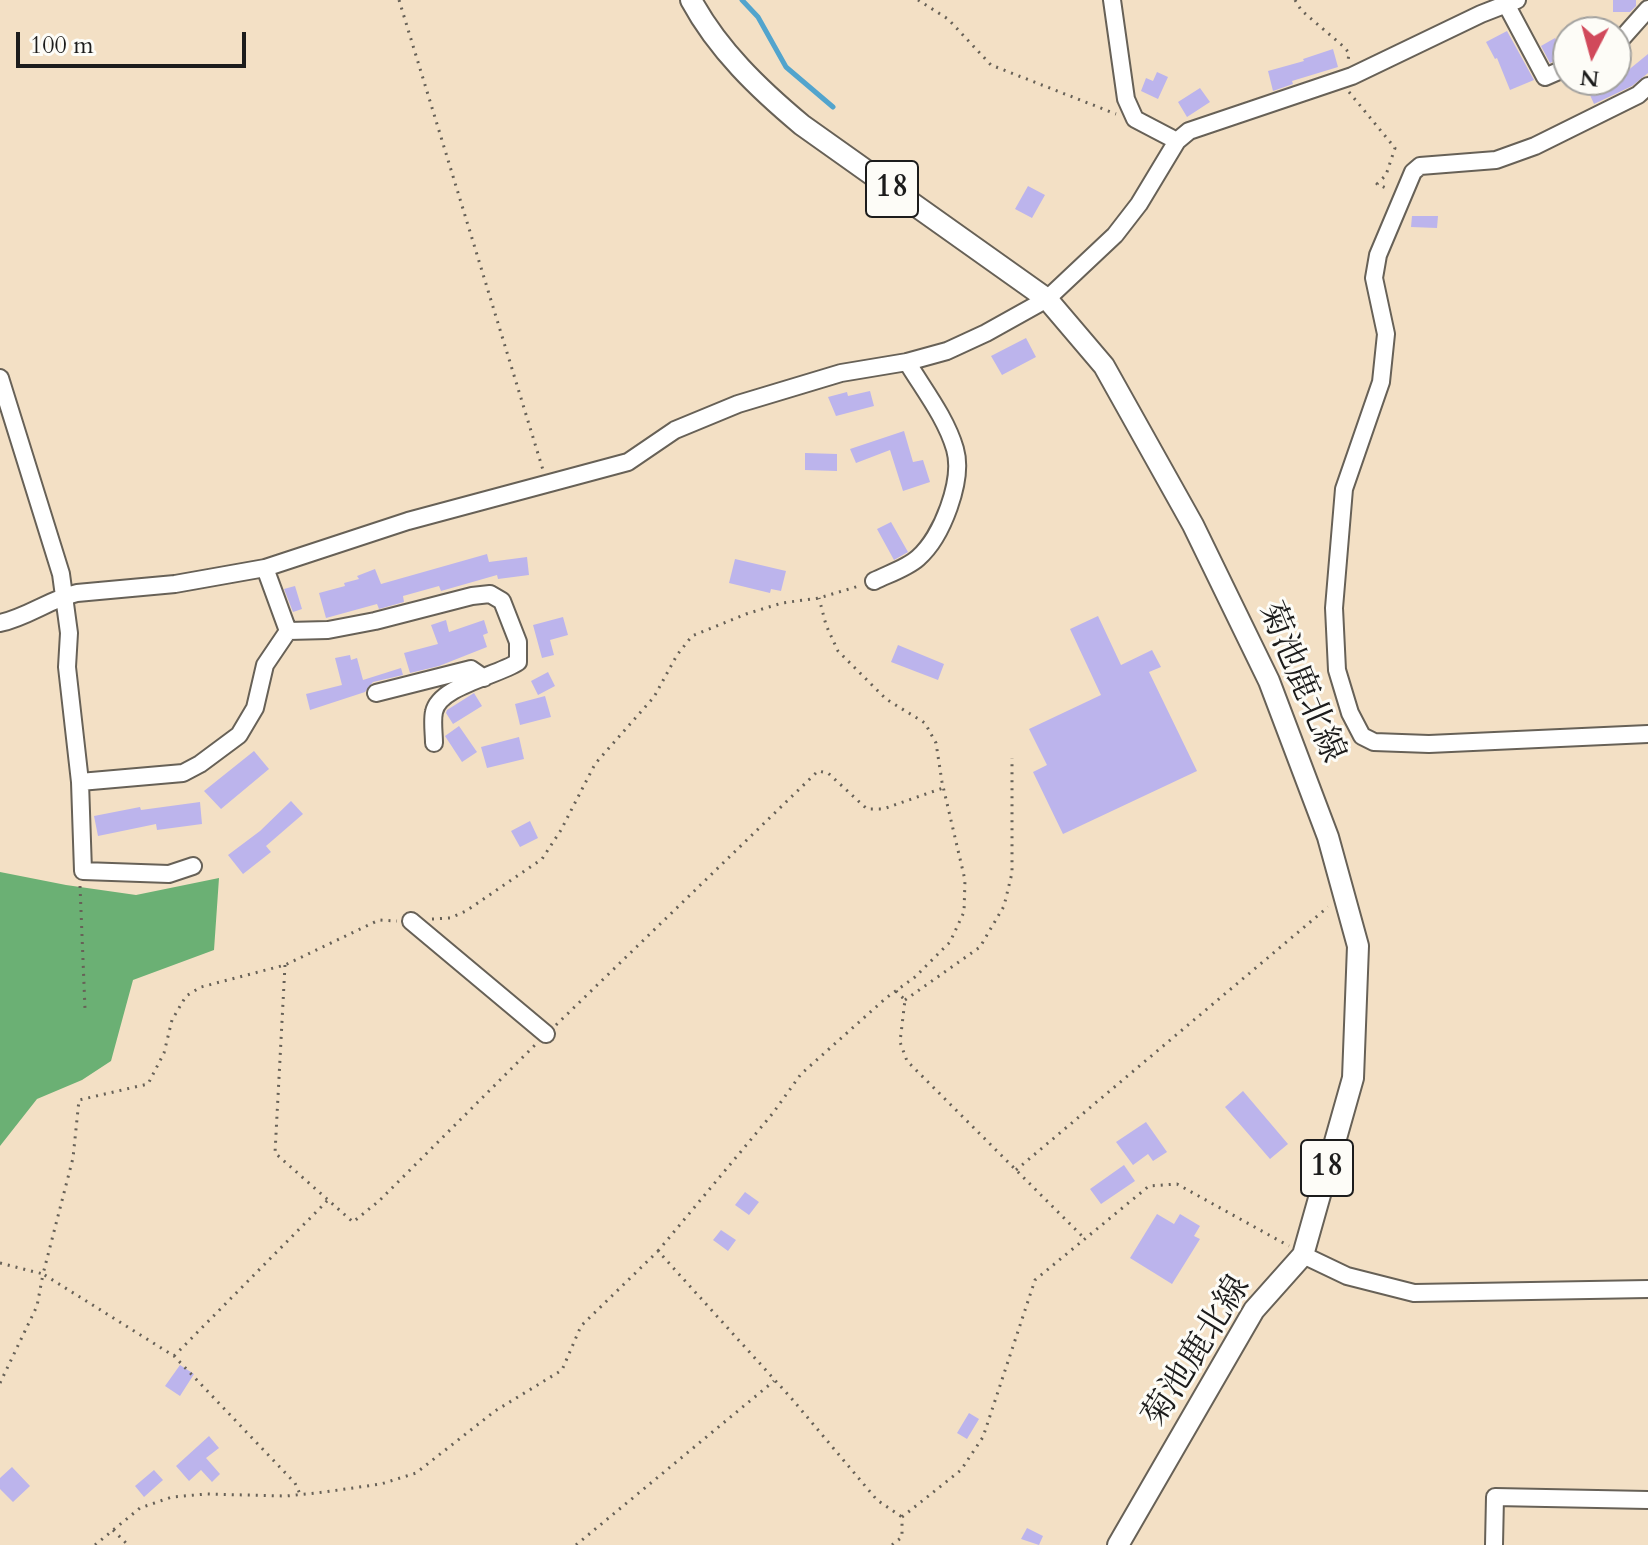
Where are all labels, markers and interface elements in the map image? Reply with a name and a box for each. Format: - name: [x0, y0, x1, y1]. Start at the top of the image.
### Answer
- scale bar: [20, 16, 250, 66]
- north arrow: [1552, 16, 1632, 96]
- text: 100 m: [30, 29, 94, 62]
- text: N: [1579, 62, 1601, 94]
- road number: 18: [866, 161, 918, 217]
- street label: 菊池鹿北線: [1248, 597, 1352, 769]
- road number: 18: [1301, 1140, 1353, 1196]
- street label: 菊池鹿北線: [1136, 1269, 1260, 1435]

